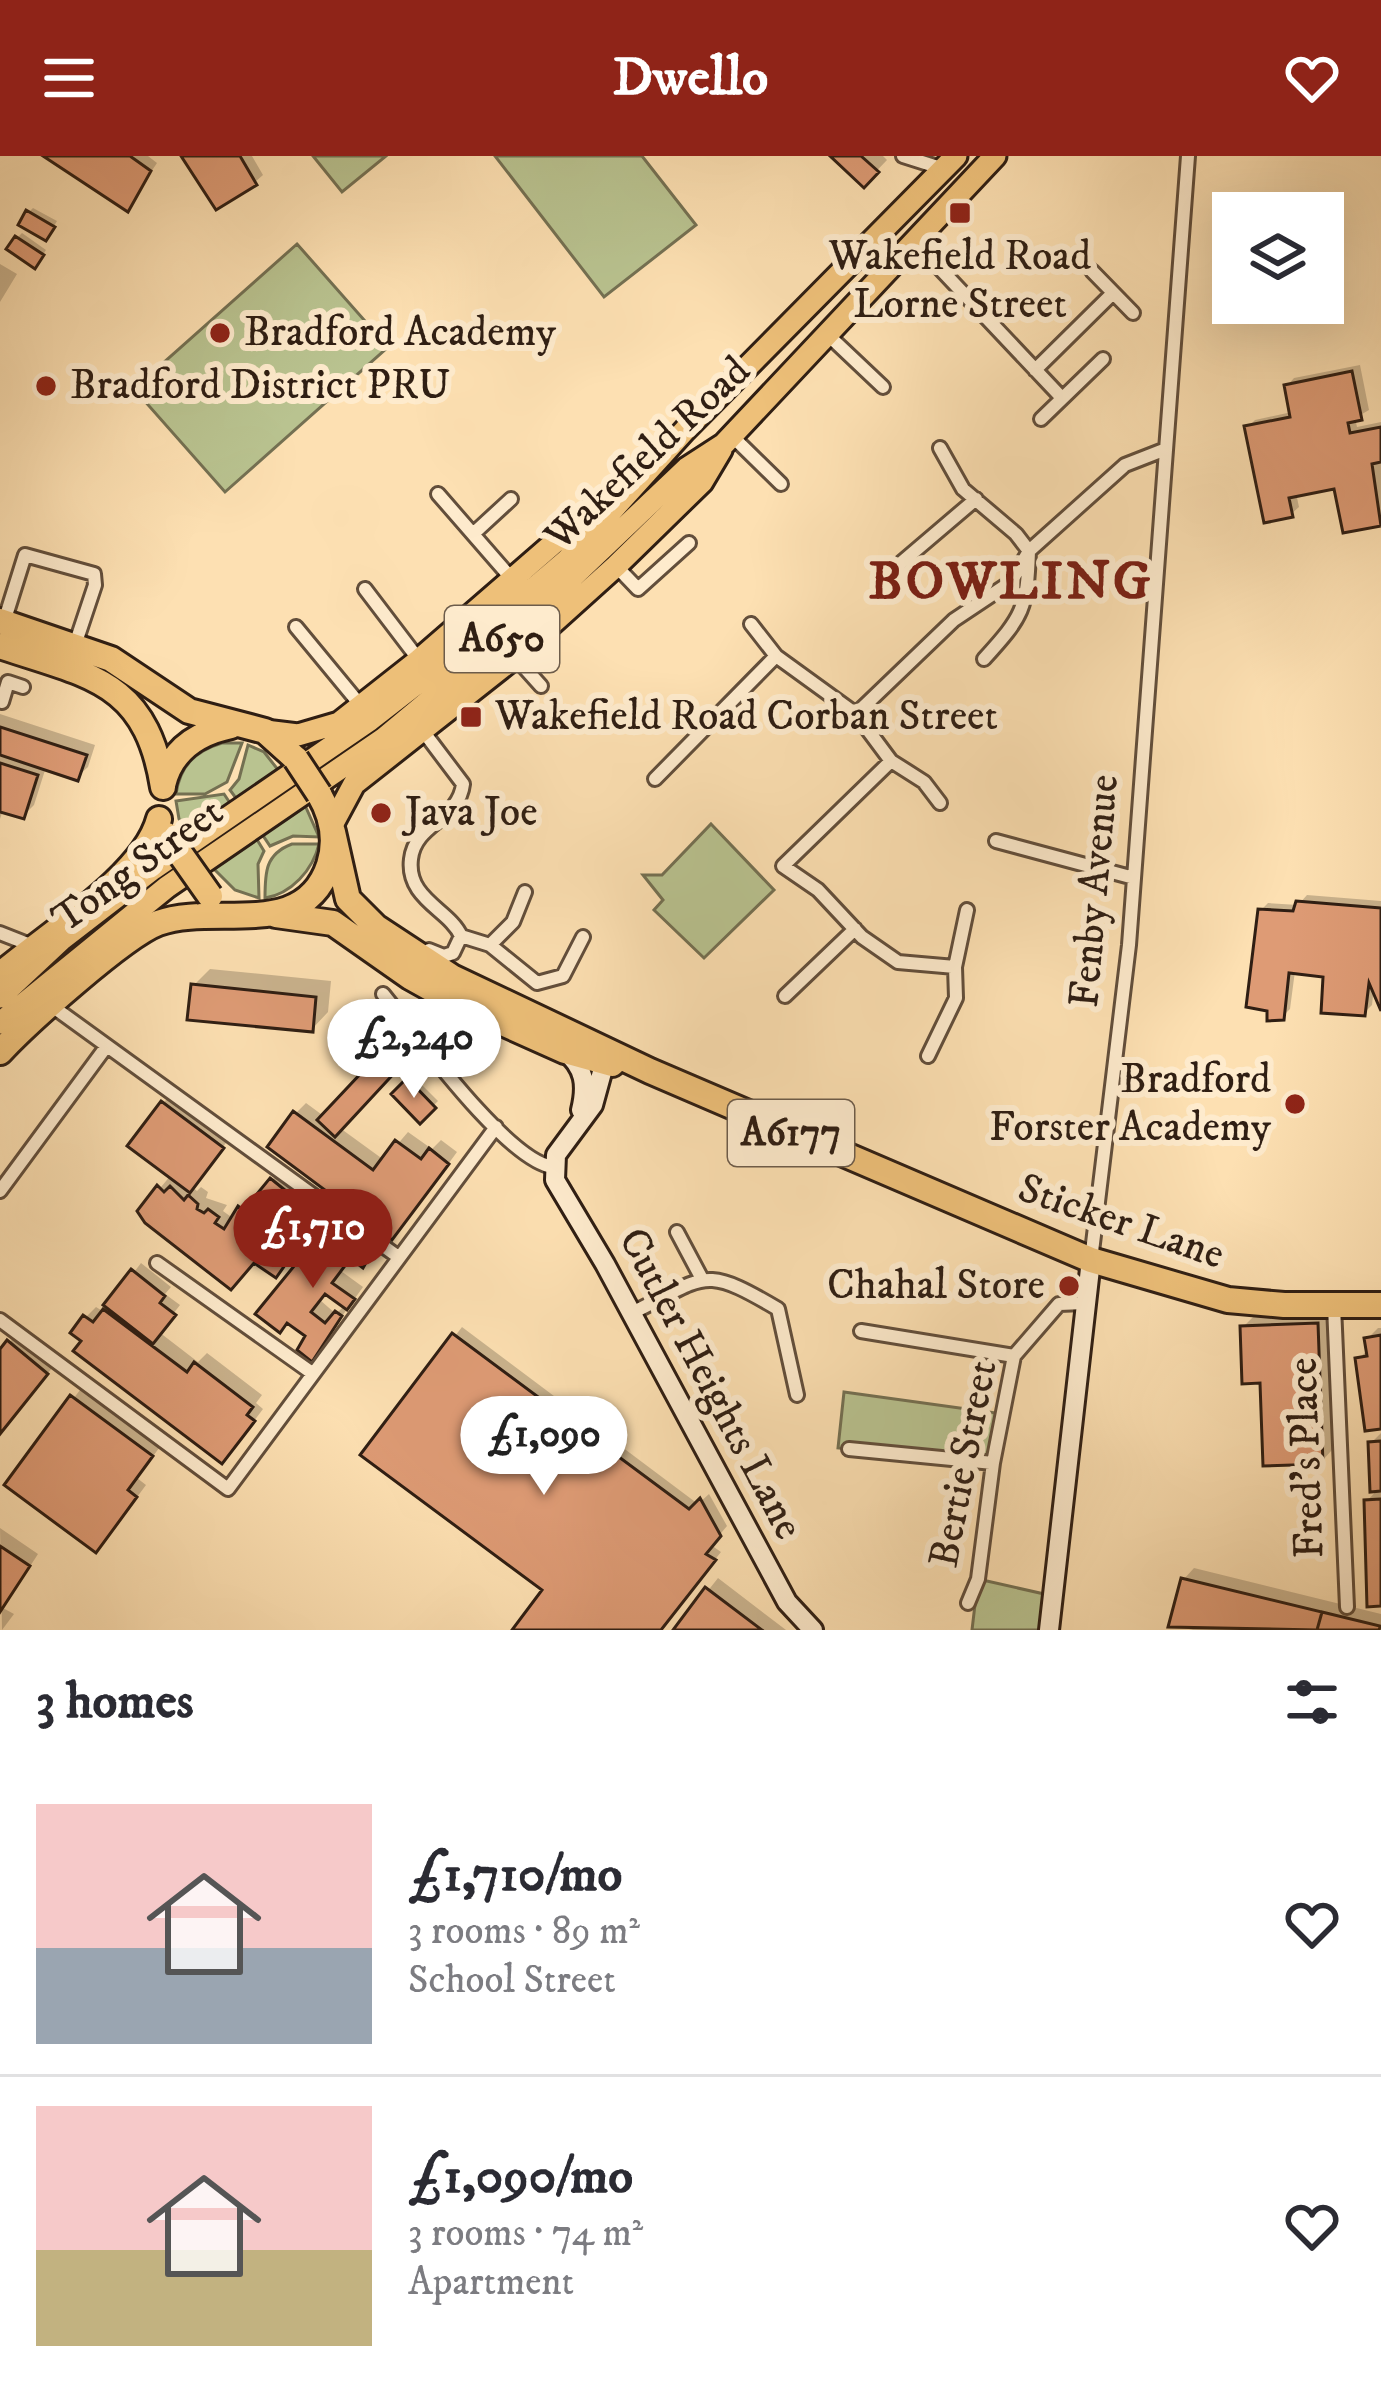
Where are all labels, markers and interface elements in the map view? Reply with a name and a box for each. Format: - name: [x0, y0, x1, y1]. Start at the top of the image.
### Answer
- icon: menu: [36, 45, 102, 111]
- text: Dwello: [613, 45, 768, 112]
- icon: heart: [1279, 45, 1345, 111]
- map controls: [1212, 192, 1344, 324]
- button: layers: [1212, 192, 1344, 324]
- marker: Wakefield Road Lorne Street: [947, 200, 973, 226]
- place label: Wakefield Road Lorne Street: [828, 231, 1091, 331]
- place label: Bradford Academy: [244, 307, 557, 359]
- marker: Bradford Academy: [207, 320, 233, 346]
- street label: Wakefield Road: [534, 346, 762, 563]
- place label: Bradford District PRU: [70, 360, 450, 412]
- marker: Bradford District PRU: [33, 373, 59, 399]
- district label: BOWLING: [869, 549, 1153, 616]
- road number: A650: [445, 606, 559, 672]
- place label: Wakefield Road Corban Street: [494, 691, 998, 743]
- marker: Wakefield Road Corban Street: [458, 704, 484, 730]
- street label: Fenby Avenue: [1059, 772, 1131, 1010]
- street label: Tong Street: [42, 787, 234, 945]
- place label: Java Joe: [401, 787, 538, 839]
- marker: Java Joe: [368, 800, 394, 826]
- pin: £2,240: [316, 999, 512, 1101]
- text: £2,240: [354, 1013, 474, 1062]
- place label: Bradford Forster Academy: [989, 1054, 1272, 1154]
- marker: Bradford Forster Academy: [1282, 1091, 1308, 1117]
- road number: A6177: [728, 1100, 854, 1166]
- street label: Sticker Lane: [1011, 1163, 1231, 1281]
- pin: £1,710: [215, 1189, 411, 1291]
- text: £1,710: [260, 1203, 366, 1252]
- street label: Cutler Heights Lane: [606, 1219, 814, 1549]
- place label: Chahal Store: [827, 1260, 1045, 1312]
- marker: Chahal Store: [1056, 1273, 1082, 1299]
- street label: Bertie Street: [918, 1356, 1010, 1572]
- street label: Fred's Place: [1278, 1357, 1336, 1559]
- pin: £1,090: [446, 1396, 642, 1498]
- text: £1,090: [487, 1410, 601, 1459]
- icon: filters: [1279, 1669, 1345, 1735]
- text: 3 homes: [36, 1670, 194, 1734]
- text: £1,710/mo: [408, 1843, 622, 1907]
- icon: home: [132, 1852, 276, 1996]
- icon: heart: [1279, 1891, 1345, 1957]
- text: 3 rooms · 89 m²: [408, 1907, 640, 1956]
- text: School Street: [408, 1956, 616, 2005]
- text: £1,090/mo: [408, 2145, 633, 2209]
- icon: home: [132, 2154, 276, 2298]
- icon: heart: [1279, 2193, 1345, 2259]
- text: 3 rooms · 74 m²: [408, 2209, 643, 2258]
- text: Apartment: [408, 2258, 574, 2307]

